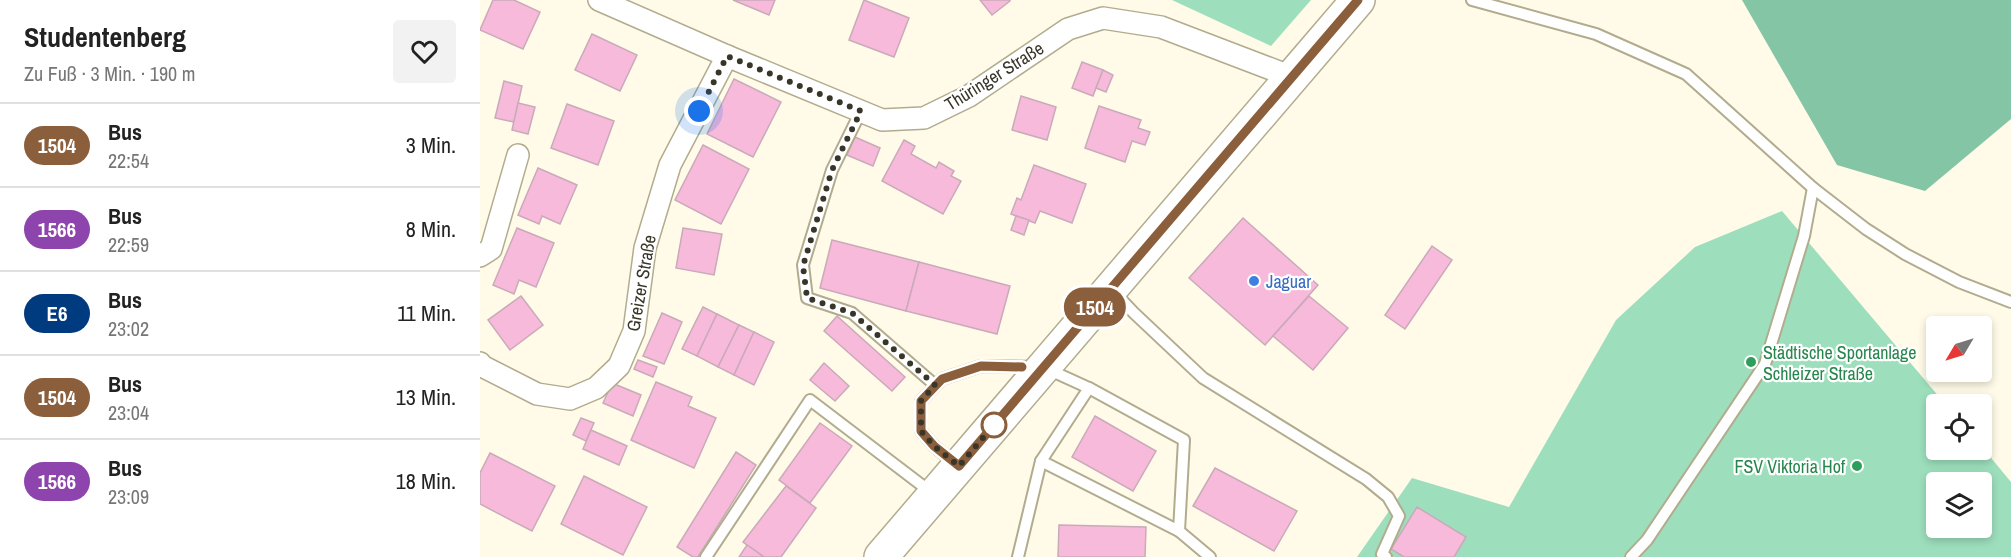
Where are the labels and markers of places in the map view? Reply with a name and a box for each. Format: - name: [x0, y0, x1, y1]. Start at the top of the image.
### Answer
- place label: Jaguar: [1266, 269, 1311, 294]
- marker: Jaguar: [1247, 274, 1261, 288]
- place label: Städtische Sportanlage Schleizer Straße: [1763, 340, 1916, 386]
- marker: Städtische Sportanlage Schleizer Straße: [1744, 355, 1758, 369]
- unlabelled marker: [981, 412, 1007, 438]
- place label: FSV Viktoria Hof: [1734, 454, 1846, 479]
- marker: FSV Viktoria Hof: [1850, 459, 1864, 473]

